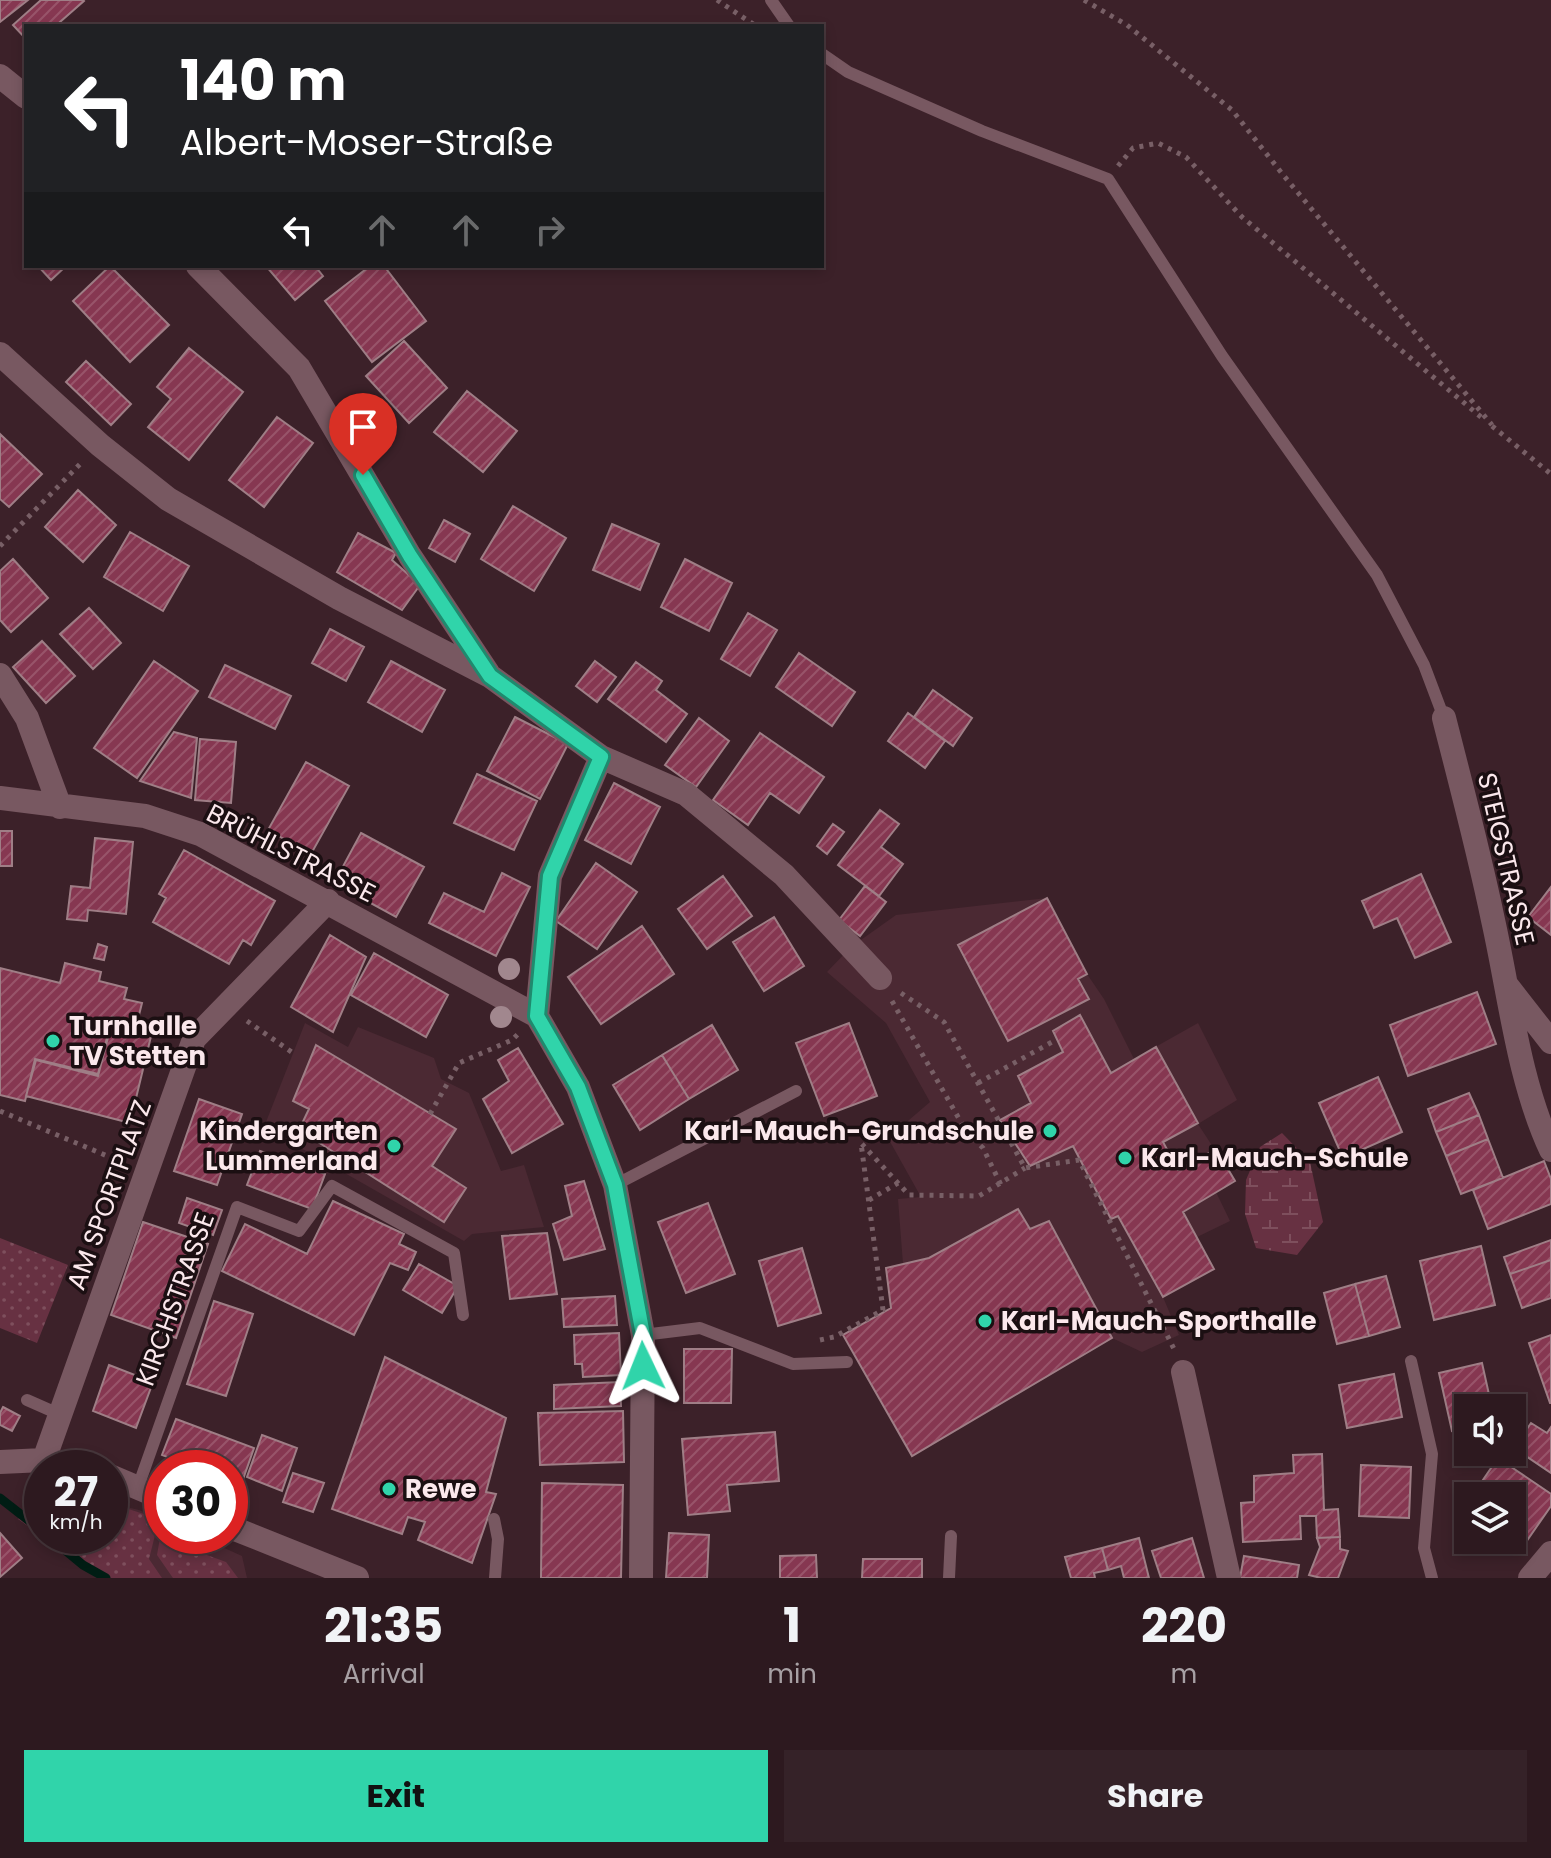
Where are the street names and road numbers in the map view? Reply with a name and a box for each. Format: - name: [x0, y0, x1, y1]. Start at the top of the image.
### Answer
- street label: STEIGSTRASSE: [1469, 769, 1543, 949]
- street label: BRÜHLSTRASSE: [200, 795, 382, 911]
- street label: AM SPORTPLATZ: [58, 1095, 160, 1295]
- street label: KIRCHSTRASSE: [127, 1207, 223, 1391]

